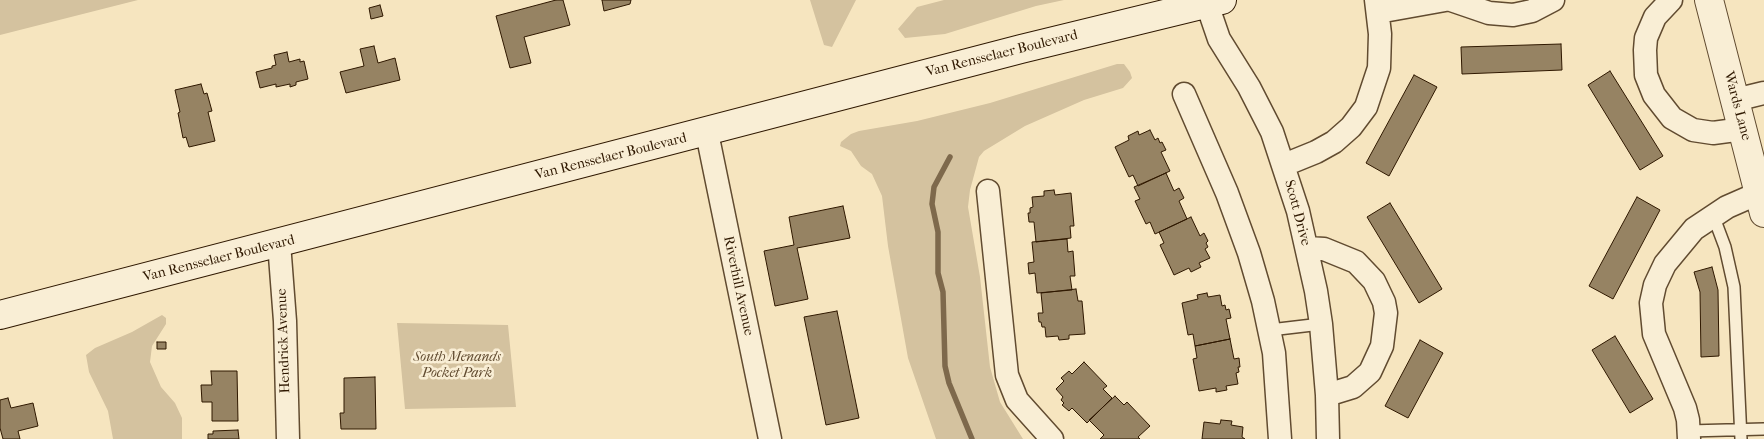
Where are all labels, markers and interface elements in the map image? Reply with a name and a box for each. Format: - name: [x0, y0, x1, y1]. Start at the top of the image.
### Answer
- street label: Van Rensselaer Boulevard: [924, 27, 1080, 81]
- street label: Wards Lane: [1720, 70, 1754, 142]
- street label: Van Rensselaer Boulevard: [533, 130, 689, 184]
- street label: Scott Drive: [1280, 178, 1314, 248]
- street label: Van Rensselaer Boulevard: [141, 232, 297, 286]
- street label: Riverhill Avenue: [719, 235, 757, 337]
- street label: Hendrick Avenue: [274, 288, 294, 394]
- park label: South Menands Pocket Park: [413, 350, 501, 382]

